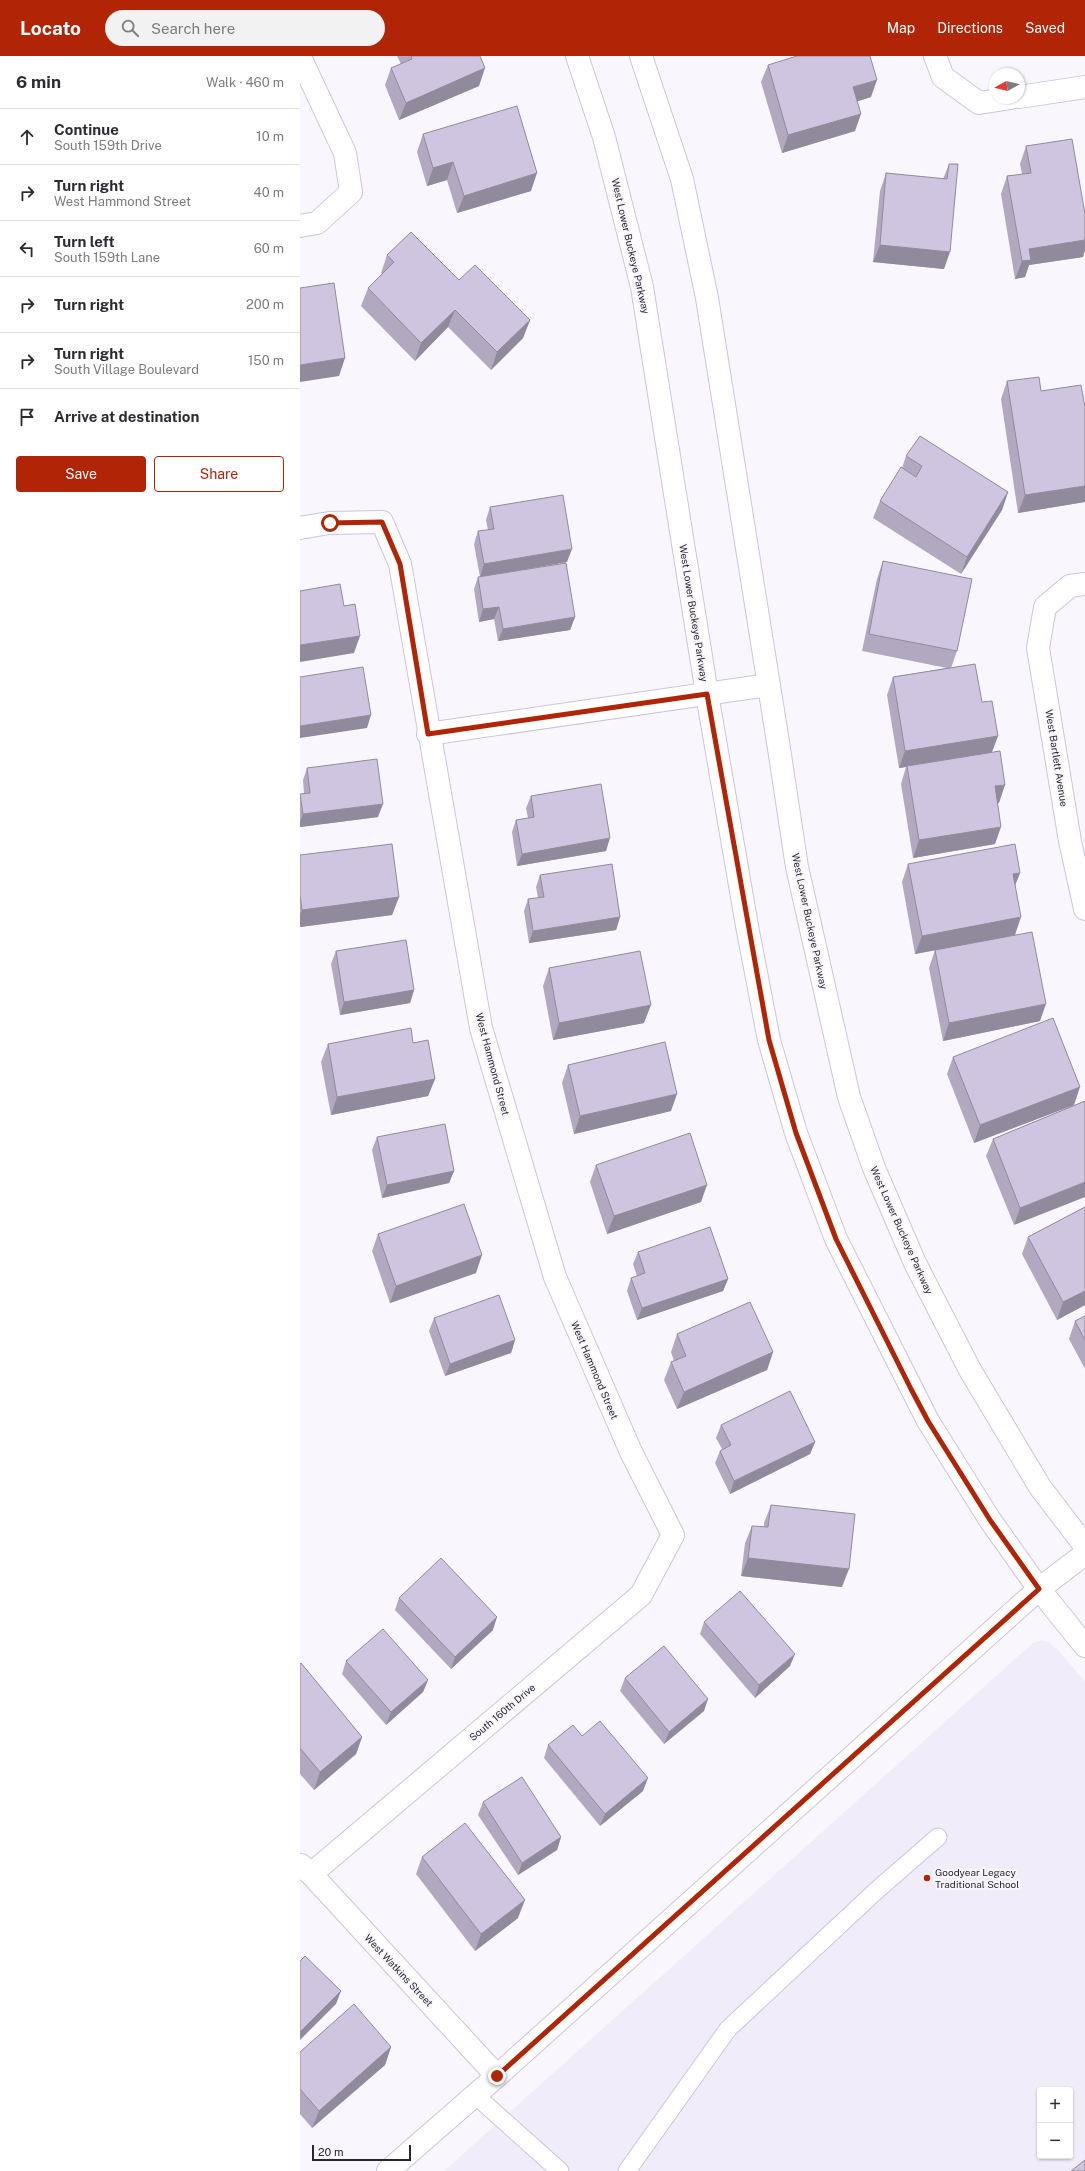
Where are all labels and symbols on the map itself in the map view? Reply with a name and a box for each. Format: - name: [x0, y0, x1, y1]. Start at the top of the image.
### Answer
- north arrow: [989, 68, 1025, 104]
- street label: West Lower Buckeye Parkway: [610, 177, 653, 316]
- route start: [321, 514, 339, 532]
- street label: West Lower Buckeye Parkway: [677, 543, 711, 683]
- street label: West Bartlett Avenue: [1043, 709, 1071, 808]
- street label: West Lower Buckeye Parkway: [790, 852, 830, 991]
- street label: West Hammond Street: [474, 1012, 512, 1117]
- street label: West Lower Buckeye Parkway: [868, 1164, 936, 1296]
- street label: West Hammond Street: [569, 1319, 621, 1421]
- street label: South 160th Drive: [467, 1681, 538, 1743]
- place label: Goodyear Legacy Traditional School: [935, 1866, 1019, 1890]
- marker: Goodyear Legacy Traditional School: [922, 1873, 932, 1883]
- street label: West Watkins Street: [362, 1931, 436, 2009]
- route end: [488, 2067, 506, 2085]
- scale bar: [312, 2143, 411, 2162]

